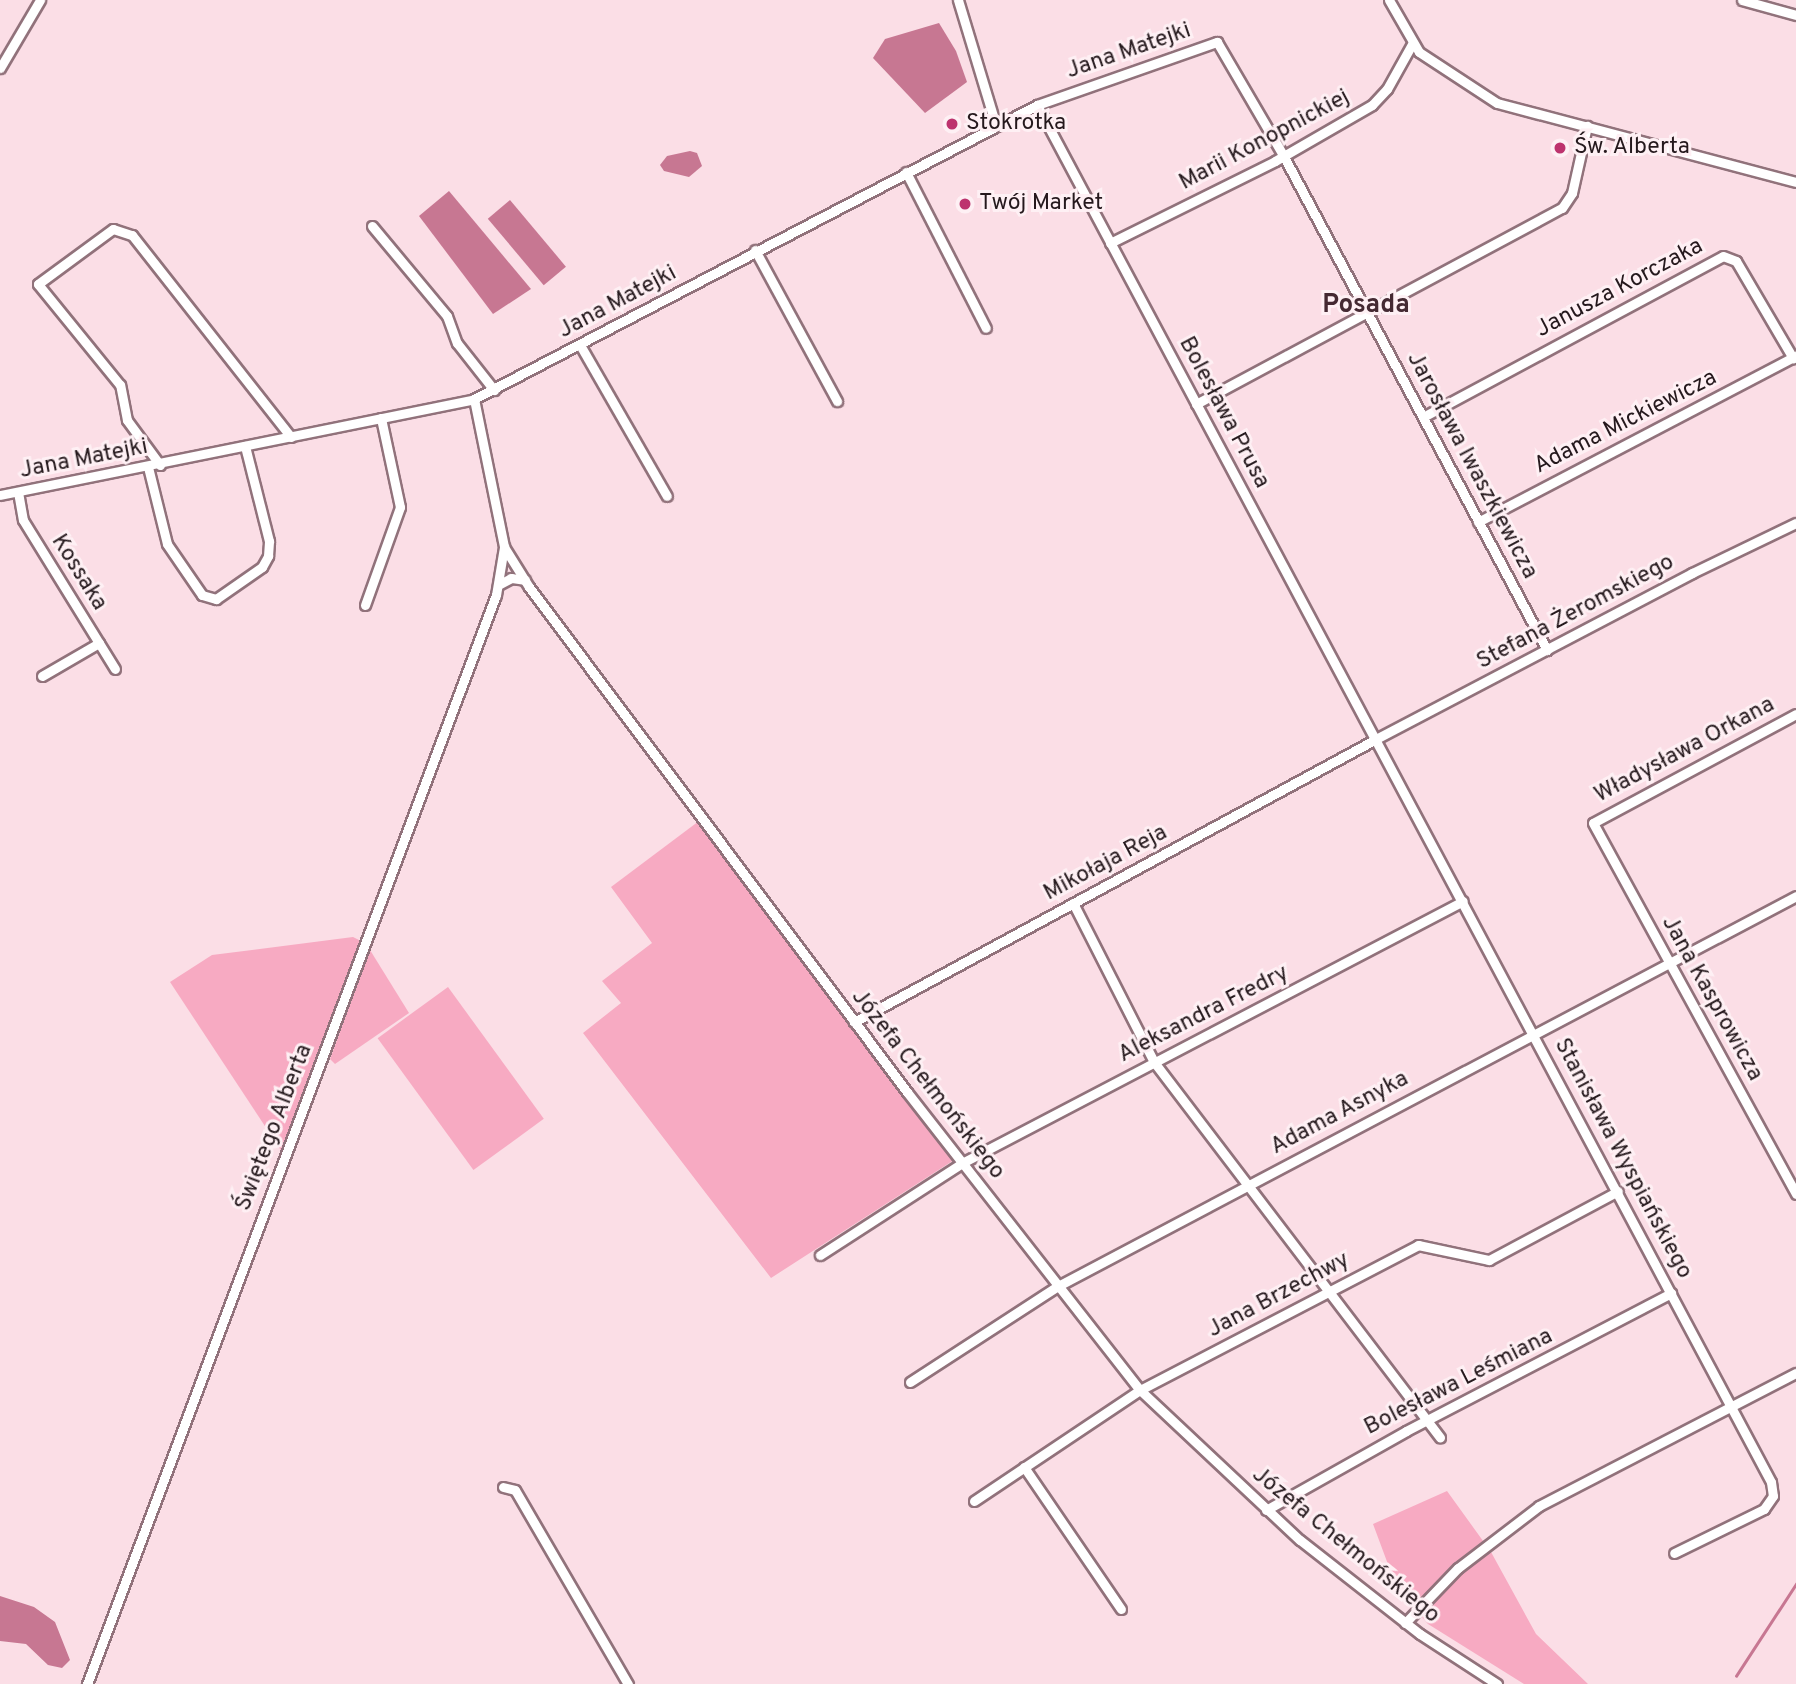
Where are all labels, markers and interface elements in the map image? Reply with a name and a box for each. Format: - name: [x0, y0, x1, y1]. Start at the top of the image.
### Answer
- street label: Jana Matejki: [1063, 18, 1195, 86]
- street label: Marii Konopnickiej: [1175, 84, 1355, 198]
- place label: Stokrotka: [966, 110, 1066, 138]
- marker: Stokrotka: [944, 116, 960, 132]
- place label: Św. Alberta: [1574, 134, 1691, 162]
- marker: Św. Alberta: [1552, 140, 1568, 156]
- place label: Twój Market: [979, 190, 1103, 218]
- marker: Twój Market: [957, 196, 973, 212]
- street label: Janusza Korczaka: [1532, 233, 1708, 345]
- street label: Jana Matejki: [554, 260, 682, 346]
- district label: Posada: [1322, 290, 1410, 322]
- street label: Bolesława Prusa: [1171, 333, 1275, 493]
- street label: Jarosława Iwaszkiewicza: [1399, 348, 1543, 584]
- street label: Adama Mickiewicza: [1530, 365, 1722, 481]
- street label: Jana Matejki: [18, 434, 150, 486]
- street label: Kossaka: [44, 530, 112, 616]
- street label: Stefana Żeromskiego: [1473, 549, 1679, 677]
- street label: Władysława Orkana: [1590, 692, 1780, 810]
- street label: Mikołaja Reja: [1040, 820, 1172, 908]
- street label: Jana Kasprowicza: [1654, 912, 1768, 1086]
- street label: Aleksandra Fredry: [1114, 960, 1294, 1070]
- street label: Józefa Chełmońskiego: [844, 985, 1010, 1185]
- street label: Stanisława Wyspiańskiego: [1547, 1034, 1697, 1284]
- street label: Świętego Alberta: [230, 1040, 320, 1216]
- street label: Adama Asnyka: [1266, 1066, 1414, 1162]
- street label: Jana Brzechwy: [1203, 1247, 1355, 1345]
- street label: Bolesława Leśmiana: [1360, 1324, 1558, 1442]
- street label: Józefa Chełmońskiego: [1246, 1462, 1444, 1630]

